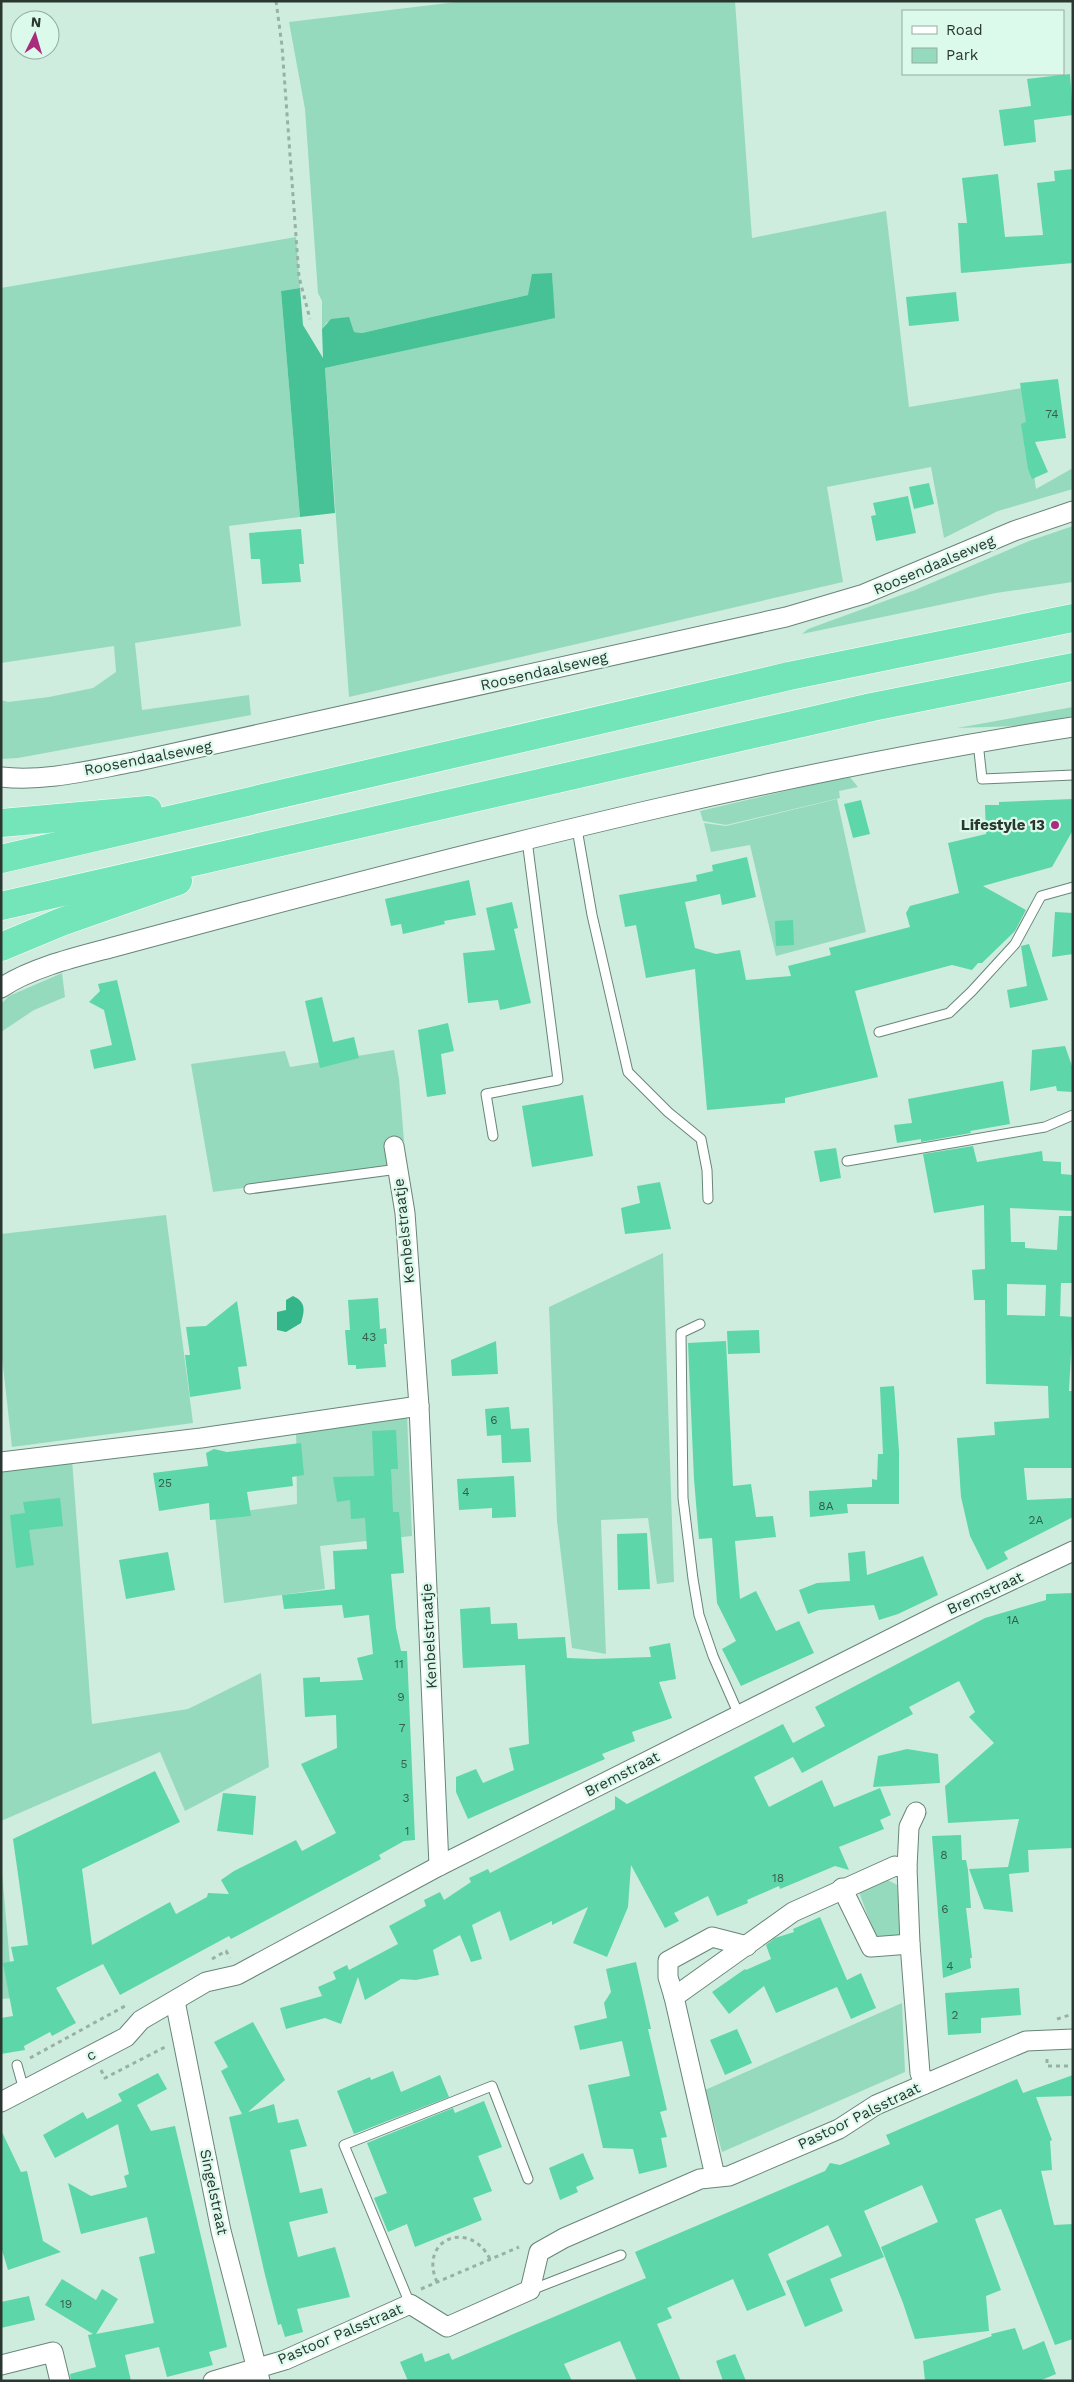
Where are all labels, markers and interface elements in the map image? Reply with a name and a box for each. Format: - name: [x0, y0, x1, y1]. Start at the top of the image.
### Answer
- north arrow: [10, 10, 60, 60]
- legend: [902, 10, 1064, 75]
- text: N: [30, 14, 42, 30]
- text: Road: [946, 21, 983, 39]
- text: Park: [946, 46, 979, 64]
- house number: 74: [1045, 407, 1059, 421]
- street label: Roosendaalseweg: [871, 531, 997, 599]
- street label: Roosendaalseweg: [479, 648, 609, 694]
- street label: Roosendaalseweg: [83, 737, 213, 779]
- place label: Lifestyle 13: [961, 816, 1045, 834]
- marker: Lifestyle 13: [1049, 819, 1061, 831]
- street label: Kenbelstraatje: [390, 1178, 418, 1284]
- house number: 43: [362, 1330, 376, 1344]
- house number: 6: [490, 1413, 498, 1427]
- house number: 25: [158, 1476, 172, 1490]
- house number: 4: [462, 1485, 470, 1499]
- house number: 8A: [818, 1499, 834, 1513]
- house number: 2A: [1029, 1513, 1044, 1527]
- street label: Bremstraat: [944, 1567, 1026, 1618]
- street label: Kenbelstraatje: [417, 1583, 441, 1689]
- house number: 1A: [1007, 1613, 1019, 1627]
- house number: 11: [394, 1657, 404, 1671]
- house number: 9: [397, 1690, 405, 1704]
- house number: 7: [399, 1721, 406, 1735]
- street label: Bremstraat: [582, 1747, 663, 1801]
- house number: 5: [401, 1757, 408, 1771]
- house number: 3: [403, 1791, 410, 1805]
- house number: 1: [405, 1824, 409, 1838]
- house number: 8: [940, 1848, 948, 1862]
- house number: 18: [772, 1871, 784, 1885]
- house number: 6: [941, 1902, 949, 1916]
- house number: 4: [946, 1959, 954, 1973]
- house number: 2: [952, 2008, 959, 2022]
- street label: c: [83, 2045, 99, 2065]
- street label: Pastoor Palsstraat: [795, 2078, 924, 2153]
- street label: Singelstraat: [196, 2148, 232, 2237]
- house number: 19: [60, 2297, 72, 2311]
- street label: Pastoor Palsstraat: [275, 2299, 406, 2368]

